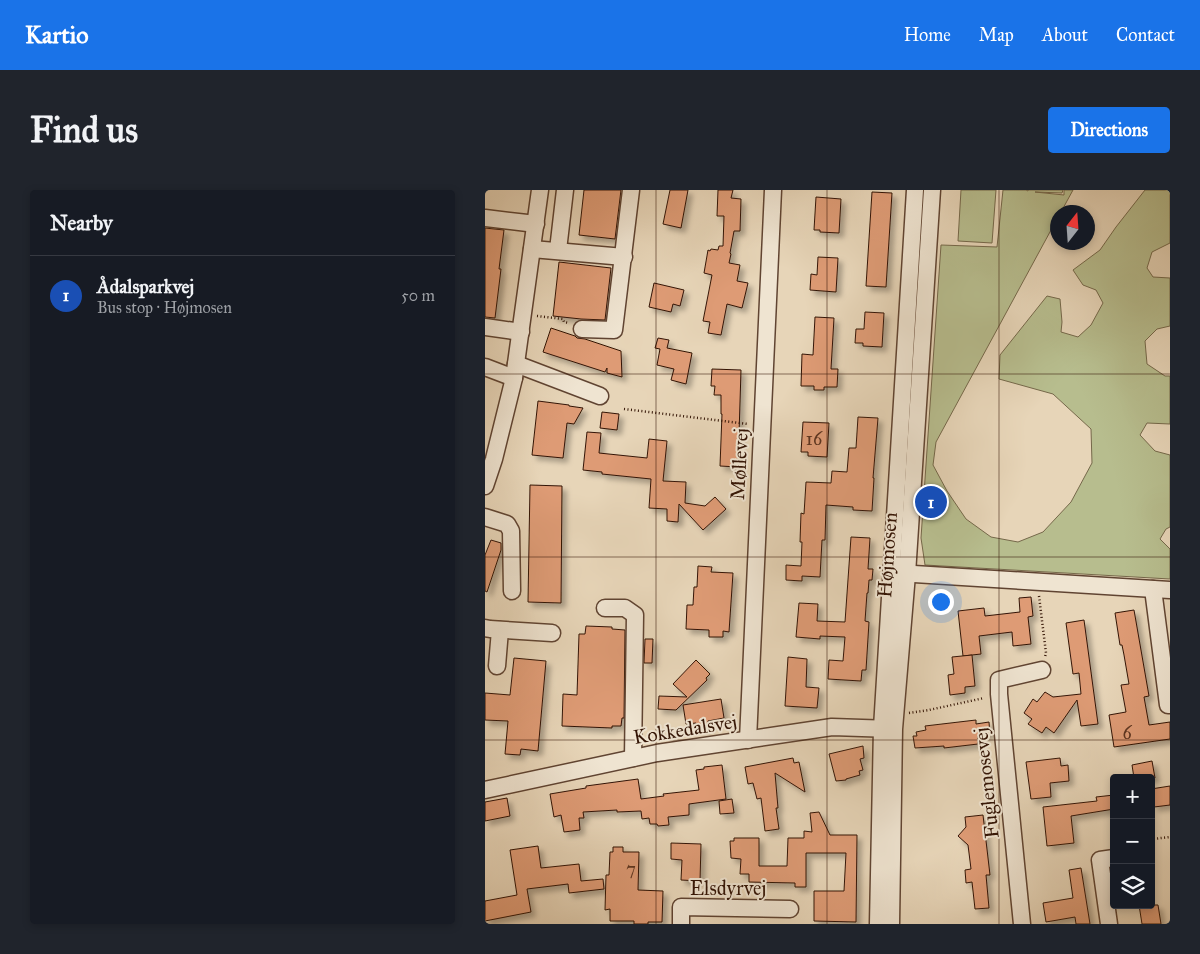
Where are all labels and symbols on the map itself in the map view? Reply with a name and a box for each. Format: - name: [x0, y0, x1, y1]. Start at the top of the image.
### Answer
- north arrow: [1050, 205, 1095, 250]
- street label: Møllevej: [725, 427, 753, 501]
- house number: 16: [806, 428, 823, 450]
- pin: 1: [915, 483, 947, 521]
- street label: Højmosen: [872, 511, 902, 599]
- your location: [928, 589, 954, 615]
- street label: Kokkedalsvej: [632, 709, 738, 749]
- house number: 6: [1122, 722, 1132, 744]
- street label: Fuglemosevej: [968, 726, 1005, 840]
- house number: 7: [626, 858, 636, 880]
- street label: Elsdyrvej: [690, 876, 766, 900]

